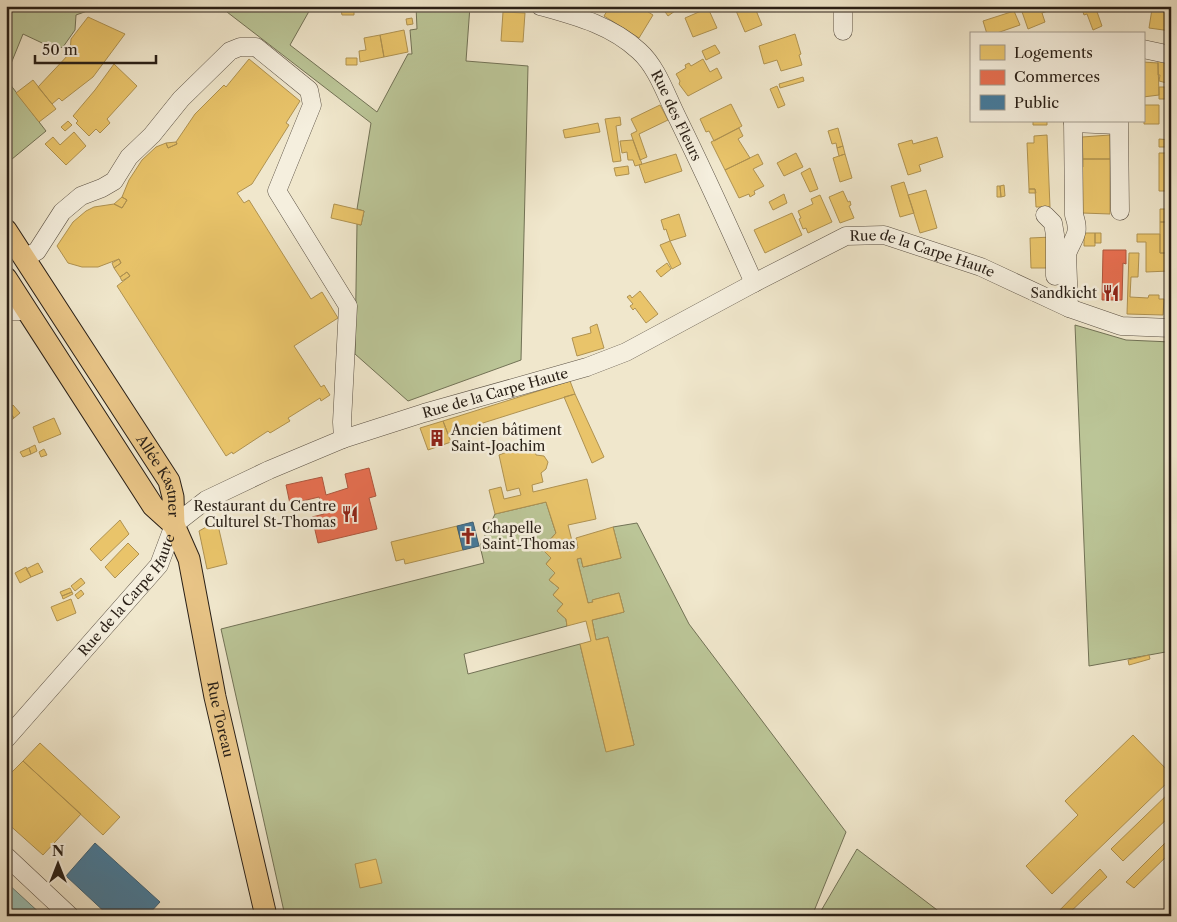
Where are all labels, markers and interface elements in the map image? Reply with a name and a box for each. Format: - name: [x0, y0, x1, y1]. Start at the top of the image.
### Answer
- scale bar: [35, 32, 156, 64]
- legend: [970, 32, 1144, 122]
- text: 50 m: [42, 40, 78, 59]
- text: Logements: [1014, 43, 1093, 62]
- street label: Rue des Fleurs: [647, 67, 706, 164]
- text: Commerces: [1014, 67, 1100, 86]
- text: Public: [1014, 93, 1059, 112]
- street label: Rue de la Carpe Haute: [849, 225, 998, 281]
- restaurant icon: Sandkicht: [1101, 283, 1121, 303]
- place label: Sandkicht: [1031, 284, 1097, 302]
- street label: Rue de la Carpe Haute: [420, 364, 570, 422]
- place label: Ancien bâtiment Saint-Joachim: [450, 421, 562, 455]
- building icon: Ancien bâtiment Saint-Joachim: [427, 428, 447, 448]
- street label: Allée Kastner: [132, 431, 183, 518]
- place label: Restaurant du Centre Culturel St-Thomas: [194, 497, 336, 531]
- restaurant icon: Restaurant du Centre Culturel St-Thomas: [340, 504, 360, 524]
- place label: Chapelle Saint-Thomas: [482, 519, 575, 553]
- church icon: Chapelle Saint-Thomas: [458, 526, 478, 546]
- street label: Rue de la Carpe Haute: [74, 531, 179, 660]
- street label: Rue Toreau: [203, 680, 238, 759]
- north arrow: [32, 840, 82, 890]
- text: N: [52, 842, 64, 860]

